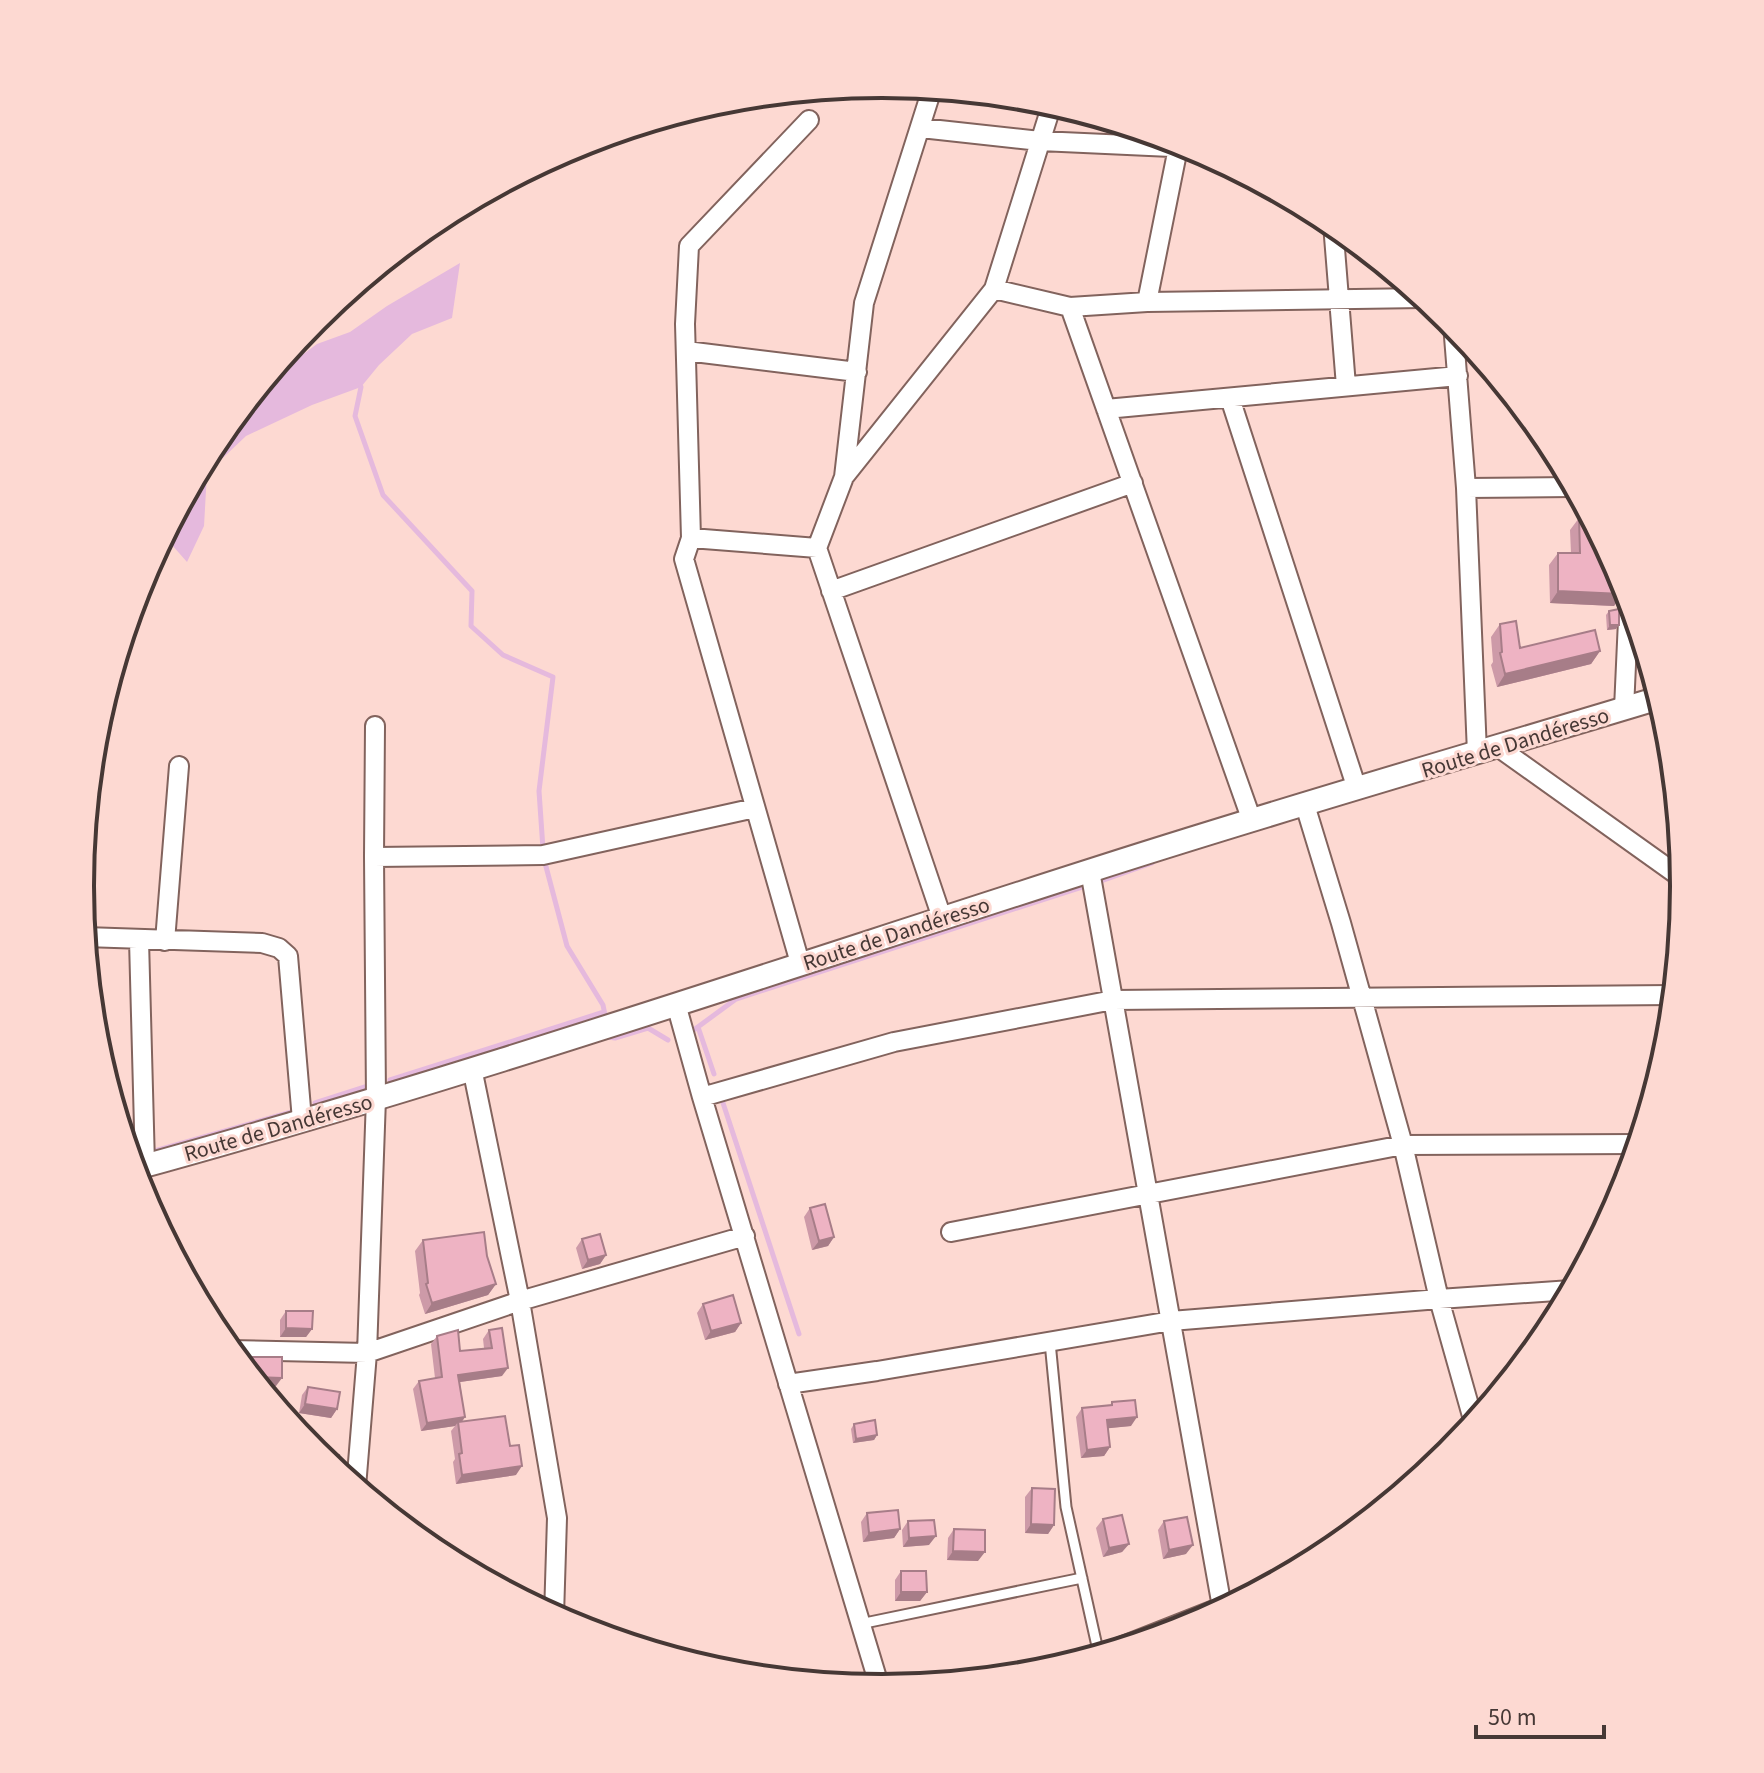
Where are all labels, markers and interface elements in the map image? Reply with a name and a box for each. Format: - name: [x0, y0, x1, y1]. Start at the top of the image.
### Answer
- street label: Route de Dandéresso: [1418, 699, 1613, 787]
- street label: Route de Dandéresso: [799, 889, 994, 979]
- street label: Route de Dandéresso: [180, 1086, 376, 1170]
- scale bar: [1476, 1689, 1604, 1739]
- text: 50 m: [1488, 1700, 1537, 1735]

